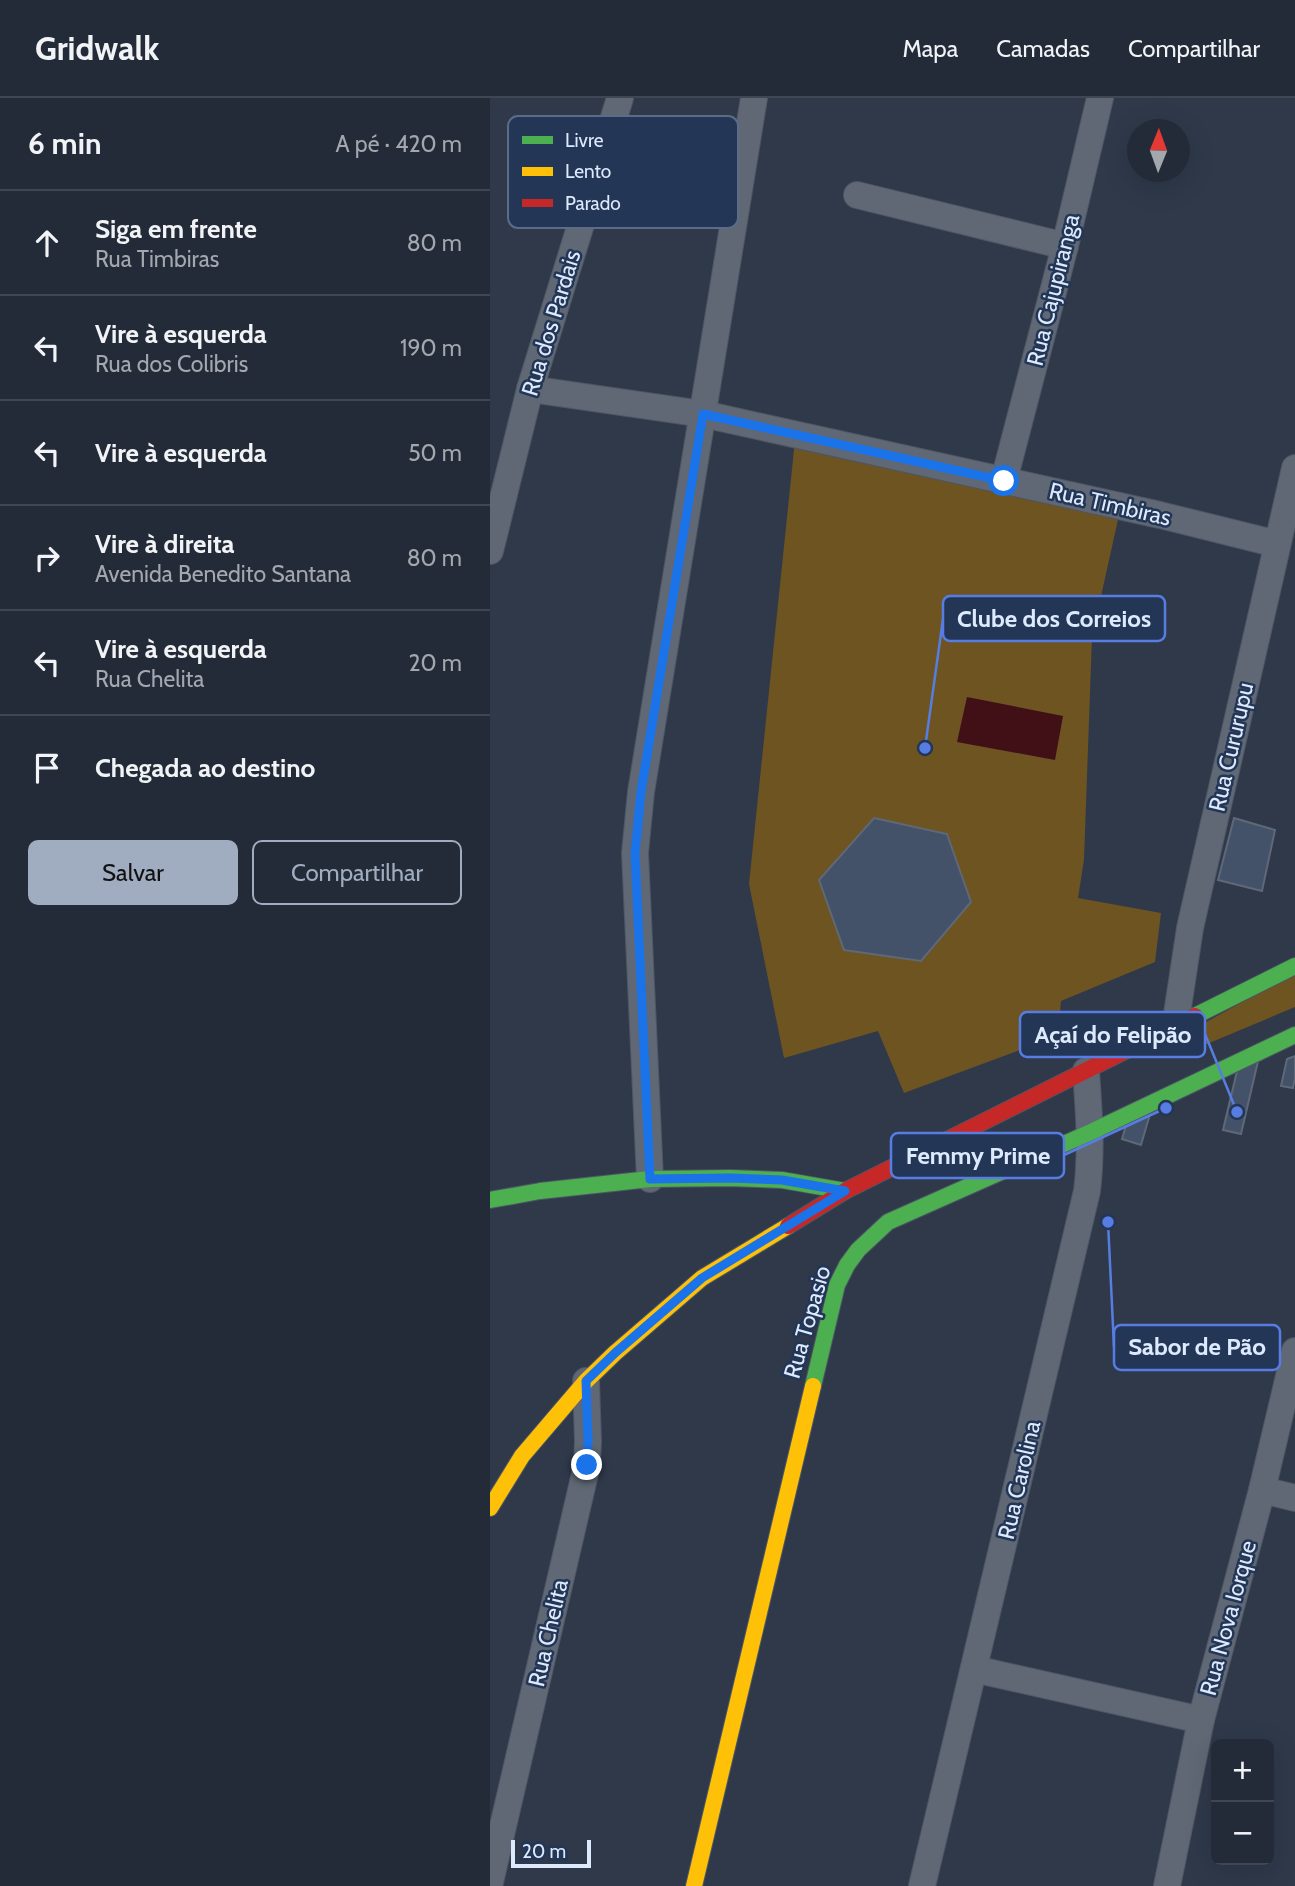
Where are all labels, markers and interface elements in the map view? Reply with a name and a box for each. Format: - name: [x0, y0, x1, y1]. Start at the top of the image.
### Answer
- text: Gridwalk: [35, 28, 159, 68]
- text: Mapa: [902, 34, 958, 63]
- text: Camadas: [996, 34, 1090, 63]
- text: Compartilhar: [1128, 34, 1260, 63]
- legend: [508, 116, 738, 228]
- north arrow: [1127, 119, 1190, 182]
- text: 6 min: [28, 125, 101, 162]
- text: Livre: [565, 129, 604, 152]
- text: A pé · 420 m: [336, 130, 462, 158]
- text: Lento: [565, 160, 611, 183]
- text: Parado: [565, 192, 621, 215]
- street label: Rua Cajupiranga: [1021, 211, 1085, 369]
- text: Siga em frente: [95, 213, 257, 245]
- icon: ahead: [28, 224, 66, 262]
- text: 80 m: [407, 229, 462, 257]
- text: Rua Timbiras: [95, 245, 219, 273]
- street label: Rua dos Pardais: [516, 247, 586, 399]
- text: Vire à esquerda: [95, 318, 267, 350]
- icon: left: [28, 329, 66, 367]
- text: 190 m: [400, 334, 462, 362]
- text: Rua dos Colibris: [95, 350, 248, 378]
- icon: left: [28, 434, 66, 472]
- text: Vire à esquerda: [95, 437, 267, 469]
- text: 50 m: [408, 439, 462, 467]
- route start: [988, 465, 1019, 496]
- street label: Rua Timbiras: [1046, 476, 1174, 532]
- text: Vire à direita: [95, 528, 235, 560]
- icon: right: [28, 539, 66, 577]
- text: 80 m: [407, 544, 462, 572]
- text: Avenida Benedito Santana: [95, 560, 351, 588]
- callout: Clube dos Correios: [943, 596, 1165, 641]
- text: Clube dos Correios: [957, 604, 1151, 633]
- text: Vire à esquerda: [95, 633, 267, 665]
- icon: left: [28, 644, 66, 682]
- text: 20 m: [409, 649, 462, 677]
- text: Rua Chelita: [95, 665, 204, 693]
- street label: Rua Cururupu: [1203, 680, 1259, 814]
- icon: arrive: [28, 749, 66, 787]
- text: Chegada ao destino: [95, 752, 315, 784]
- button: Salvar: [28, 840, 238, 905]
- button: Compartilhar: [252, 840, 462, 905]
- callout: Açaí do Felipão: [1020, 1012, 1205, 1057]
- text: Açaí do Felipão: [1034, 1020, 1192, 1049]
- callout: Femmy Prime: [891, 1133, 1064, 1178]
- text: Femmy Prime: [906, 1141, 1050, 1170]
- street label: Rua Topasio: [778, 1262, 836, 1382]
- callout: Sabor de Pão: [1114, 1325, 1280, 1370]
- text: Sabor de Pão: [1128, 1332, 1266, 1361]
- street label: Rua Carolina: [992, 1418, 1046, 1542]
- route end: [571, 1449, 602, 1480]
- street label: Rua Nova Iorque: [1194, 1537, 1262, 1699]
- street label: Rua Chelita: [522, 1577, 574, 1689]
- map controls: [1211, 1739, 1274, 1865]
- button: +: [1211, 1739, 1274, 1802]
- button: −: [1211, 1802, 1274, 1865]
- scale bar: [511, 1837, 592, 1869]
- text: 20 m: [522, 1840, 566, 1863]

